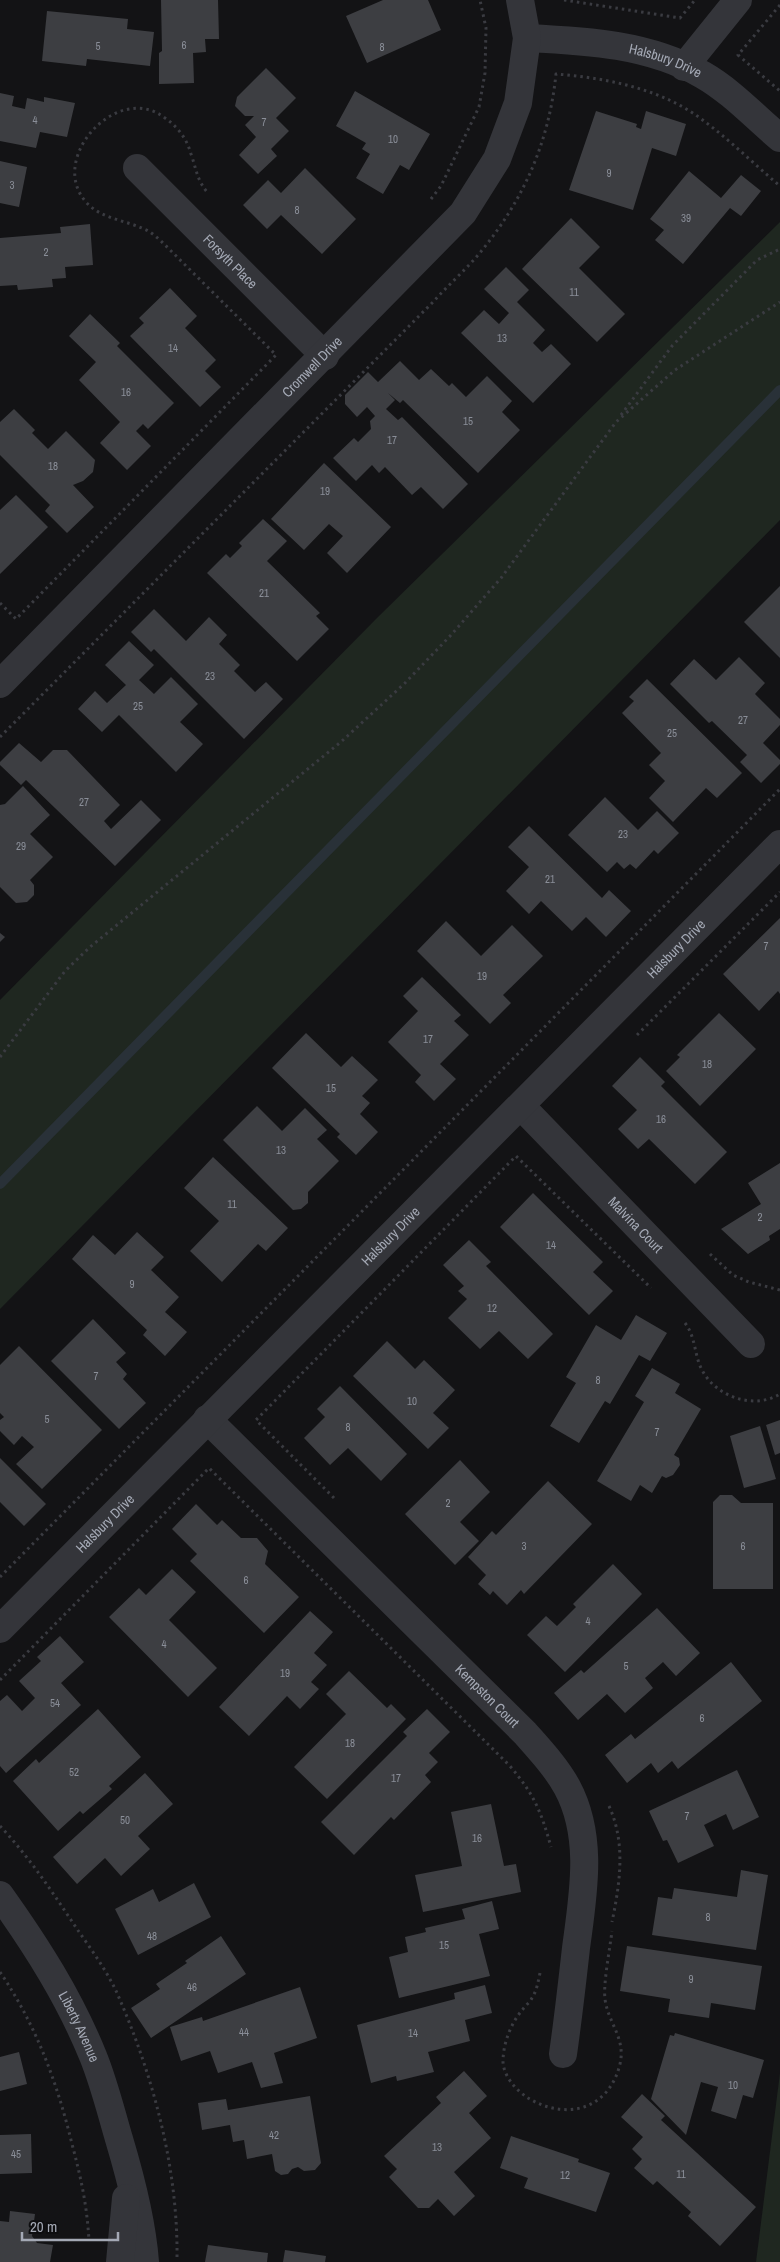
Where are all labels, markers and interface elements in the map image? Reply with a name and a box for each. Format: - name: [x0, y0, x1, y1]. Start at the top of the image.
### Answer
- house number: 6: [181, 38, 187, 52]
- house number: 5: [95, 39, 101, 53]
- street label: Halsbury Drive: [627, 39, 705, 82]
- house number: 8: [379, 40, 385, 54]
- house number: 4: [32, 113, 38, 127]
- house number: 7: [261, 115, 267, 129]
- house number: 10: [388, 132, 398, 146]
- house number: 9: [606, 166, 612, 180]
- house number: 3: [9, 178, 15, 192]
- house number: 8: [294, 203, 300, 217]
- house number: 39: [681, 211, 691, 225]
- street label: Forsyth Place: [199, 230, 261, 292]
- house number: 2: [43, 245, 49, 259]
- house number: 11: [569, 285, 579, 299]
- house number: 13: [497, 331, 507, 345]
- street label: Cromwell Drive: [278, 332, 346, 401]
- house number: 14: [168, 341, 178, 355]
- house number: 16: [121, 385, 131, 399]
- house number: 15: [463, 414, 473, 428]
- house number: 17: [387, 433, 397, 447]
- house number: 18: [48, 459, 58, 473]
- house number: 19: [320, 484, 330, 498]
- house number: 21: [259, 586, 269, 600]
- house number: 23: [205, 669, 215, 683]
- house number: 25: [133, 699, 143, 713]
- house number: 27: [738, 713, 748, 727]
- house number: 25: [667, 726, 677, 740]
- house number: 27: [79, 795, 89, 809]
- house number: 23: [618, 827, 628, 841]
- house number: 29: [16, 839, 26, 853]
- house number: 21: [545, 872, 555, 886]
- street label: Halsbury Drive: [643, 915, 709, 982]
- house number: 7: [763, 939, 769, 953]
- house number: 19: [477, 969, 487, 983]
- house number: 17: [423, 1032, 433, 1046]
- house number: 18: [702, 1057, 712, 1071]
- house number: 15: [326, 1081, 336, 1095]
- house number: 16: [656, 1112, 666, 1126]
- house number: 13: [276, 1143, 286, 1157]
- street label: Malvina Court: [604, 1193, 667, 1257]
- house number: 11: [227, 1197, 237, 1211]
- street label: Halsbury Drive: [357, 1203, 424, 1269]
- house number: 2: [757, 1210, 763, 1224]
- house number: 14: [546, 1238, 556, 1252]
- house number: 9: [129, 1277, 135, 1291]
- house number: 12: [487, 1301, 497, 1315]
- house number: 7: [93, 1369, 99, 1383]
- house number: 8: [595, 1373, 601, 1387]
- house number: 10: [407, 1394, 417, 1408]
- house number: 5: [44, 1412, 50, 1426]
- house number: 8: [345, 1420, 351, 1434]
- house number: 7: [654, 1425, 660, 1439]
- street label: Halsbury Drive: [72, 1490, 138, 1557]
- house number: 2: [445, 1496, 451, 1510]
- house number: 3: [521, 1539, 527, 1553]
- house number: 6: [740, 1539, 746, 1553]
- house number: 6: [243, 1573, 249, 1587]
- house number: 4: [585, 1614, 591, 1628]
- house number: 4: [161, 1637, 167, 1651]
- house number: 5: [623, 1659, 629, 1673]
- street label: Kempston Court: [451, 1660, 523, 1731]
- house number: 19: [280, 1666, 290, 1680]
- house number: 54: [50, 1696, 60, 1710]
- house number: 6: [699, 1711, 705, 1725]
- house number: 18: [345, 1736, 355, 1750]
- house number: 52: [69, 1765, 79, 1779]
- house number: 17: [391, 1771, 401, 1785]
- house number: 7: [684, 1809, 690, 1823]
- house number: 50: [120, 1813, 130, 1827]
- house number: 16: [472, 1831, 482, 1845]
- house number: 8: [705, 1910, 711, 1924]
- house number: 48: [147, 1929, 157, 1943]
- house number: 15: [439, 1938, 449, 1952]
- house number: 9: [688, 1972, 694, 1986]
- house number: 46: [187, 1980, 197, 1994]
- street label: Liberty Avenue: [55, 1988, 104, 2065]
- house number: 44: [239, 2025, 249, 2039]
- house number: 14: [408, 2026, 418, 2040]
- house number: 10: [728, 2078, 738, 2092]
- house number: 42: [269, 2128, 279, 2142]
- house number: 13: [432, 2140, 442, 2154]
- house number: 45: [11, 2147, 21, 2161]
- house number: 11: [676, 2167, 686, 2181]
- house number: 12: [560, 2168, 570, 2182]
- scale bar: [22, 2210, 119, 2242]
- text: 20 m: [30, 2216, 57, 2237]

